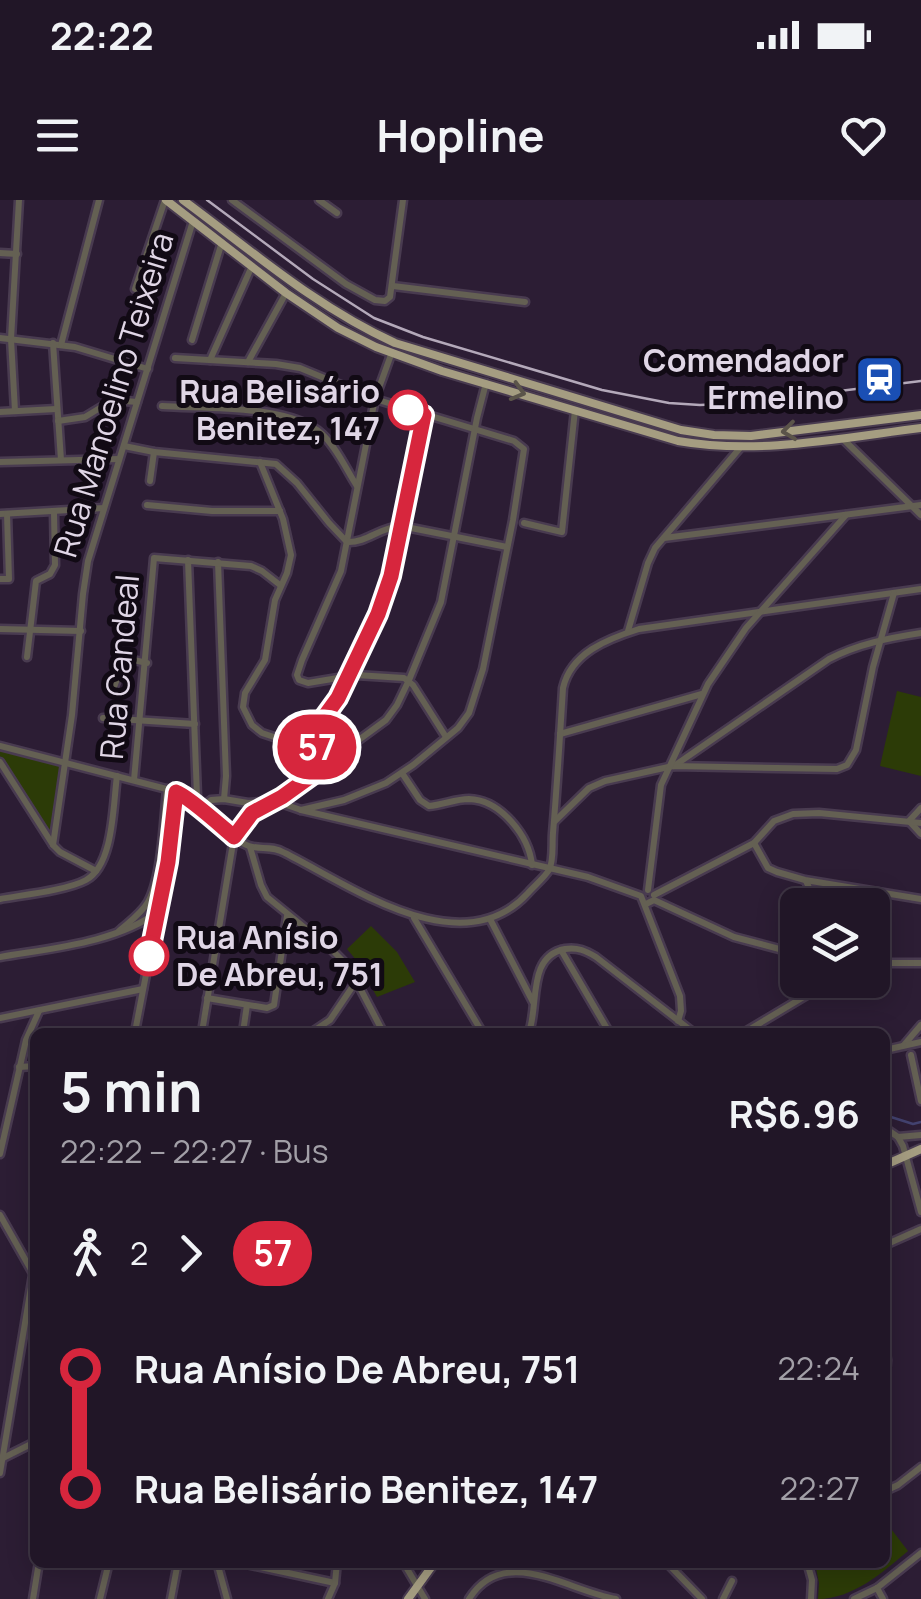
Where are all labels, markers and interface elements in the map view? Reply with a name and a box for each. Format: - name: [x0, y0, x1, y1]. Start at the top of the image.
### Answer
- text: 22:22: [50, 9, 154, 61]
- text: Hopline: [376, 104, 545, 166]
- icon: menu: [30, 108, 85, 163]
- icon: heart: [836, 108, 891, 163]
- street label: Rua Manoelino Teixeira: [43, 227, 183, 563]
- place label: Comendador Ermelino: [643, 338, 844, 419]
- station icon: Comendador Ermelino: [853, 353, 905, 405]
- place label: Rua Belisário Benitez, 147: [179, 369, 380, 450]
- one-way arrow: [509, 380, 526, 401]
- marker: Rua Belisário Benitez, 147: [389, 391, 427, 429]
- one-way arrow: [781, 420, 797, 441]
- street label: Rua Candeal: [89, 573, 149, 761]
- line badge: 57: [272, 714, 362, 780]
- text: 57: [297, 723, 337, 771]
- map controls: [780, 888, 890, 998]
- button: layers: [780, 888, 890, 998]
- place label: Rua Anísio De Abreu, 751: [176, 915, 383, 996]
- marker: Rua Anísio De Abreu, 751: [130, 937, 168, 975]
- text: 5 min: [60, 1053, 203, 1129]
- text: R$6.96: [729, 1087, 860, 1139]
- text: 22:22 – 22:27 · Bus: [60, 1129, 328, 1173]
- icon: walk: [60, 1226, 115, 1281]
- icon: forward: [163, 1226, 218, 1281]
- text: 57: [253, 1229, 292, 1277]
- text: 2: [130, 1231, 148, 1275]
- text: Rua Anísio De Abreu, 751: [134, 1342, 580, 1394]
- text: 22:24: [777, 1346, 860, 1390]
- text: Rua Belisário Benitez, 147: [134, 1462, 598, 1514]
- text: 22:27: [780, 1466, 860, 1510]

